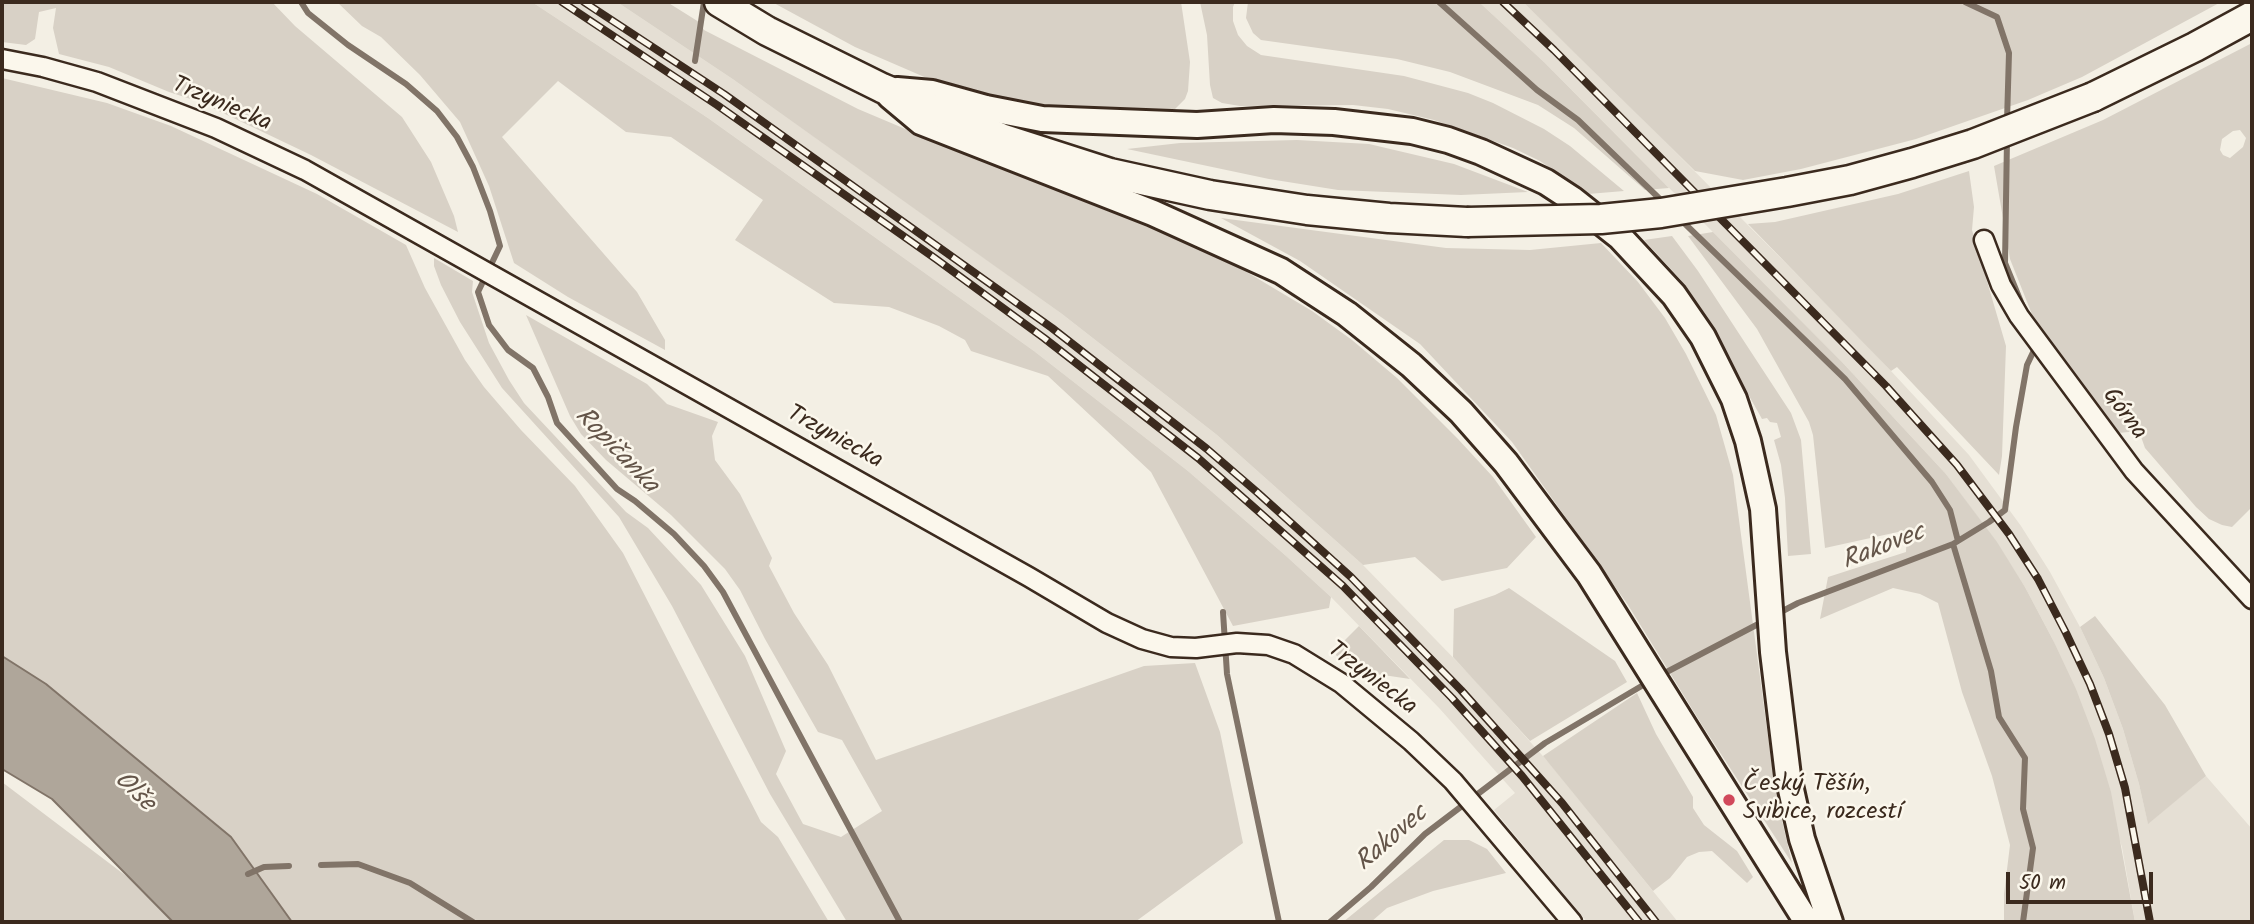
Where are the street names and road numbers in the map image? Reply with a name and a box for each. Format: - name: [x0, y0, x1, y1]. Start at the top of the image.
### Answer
- street label: Trzyniecka: [167, 72, 275, 140]
- street label: Górna: [2094, 383, 2152, 447]
- street label: Trzyniecka: [781, 401, 887, 477]
- street label: Trzyniecka: [1320, 637, 1422, 723]

